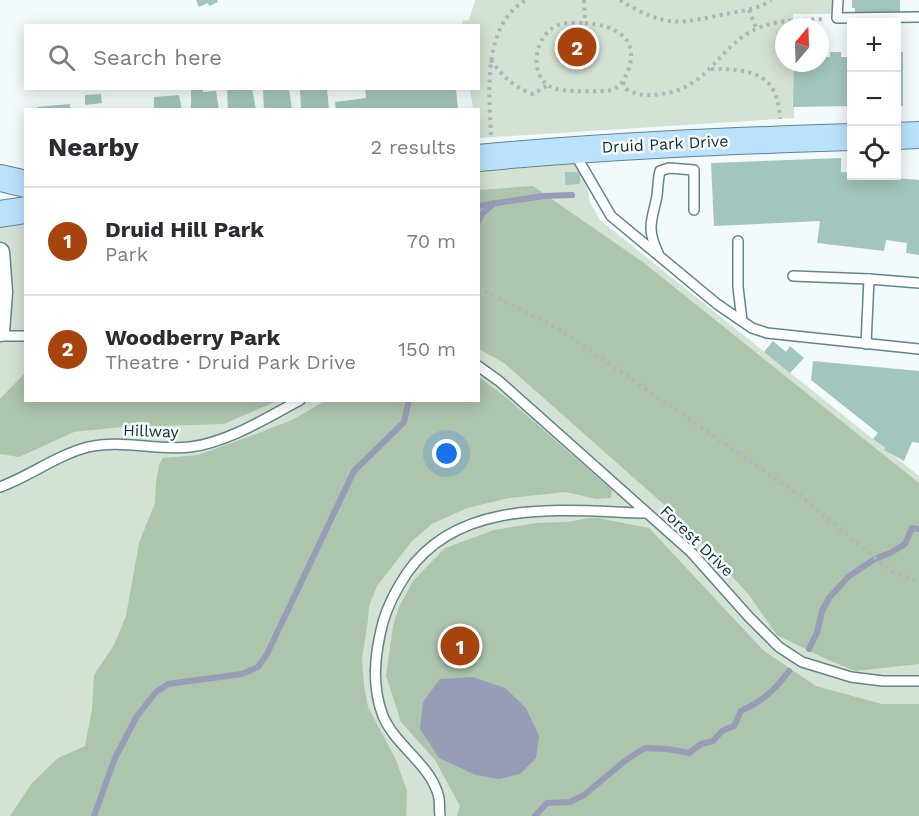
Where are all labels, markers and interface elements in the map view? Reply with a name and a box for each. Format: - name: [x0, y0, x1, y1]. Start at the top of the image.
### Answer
- north arrow: [775, 18, 829, 72]
- map controls: [847, 18, 901, 180]
- button: +: [847, 18, 901, 72]
- search box: [24, 24, 480, 90]
- pin: 2: [558, 24, 596, 70]
- icon: search: [45, 41, 78, 74]
- text: Search here: [93, 45, 222, 70]
- button: −: [847, 72, 901, 126]
- button: locate: [847, 126, 901, 180]
- street label: Druid Park Drive: [601, 131, 729, 157]
- text: Nearby: [48, 132, 139, 162]
- text: 2 results: [371, 135, 456, 159]
- text: Druid Hill Park: [105, 217, 264, 242]
- text: 1: [63, 229, 72, 253]
- text: 70 m: [407, 229, 456, 253]
- text: Park: [105, 242, 148, 266]
- text: Woodberry Park: [105, 325, 280, 350]
- text: 2: [62, 337, 73, 361]
- text: 150 m: [398, 337, 456, 361]
- text: Theatre · Druid Park Drive: [105, 350, 356, 374]
- street label: Hillway: [123, 421, 180, 441]
- your location: [432, 439, 461, 468]
- street label: Forest Drive: [656, 501, 738, 581]
- pin: 1: [440, 624, 480, 668]

